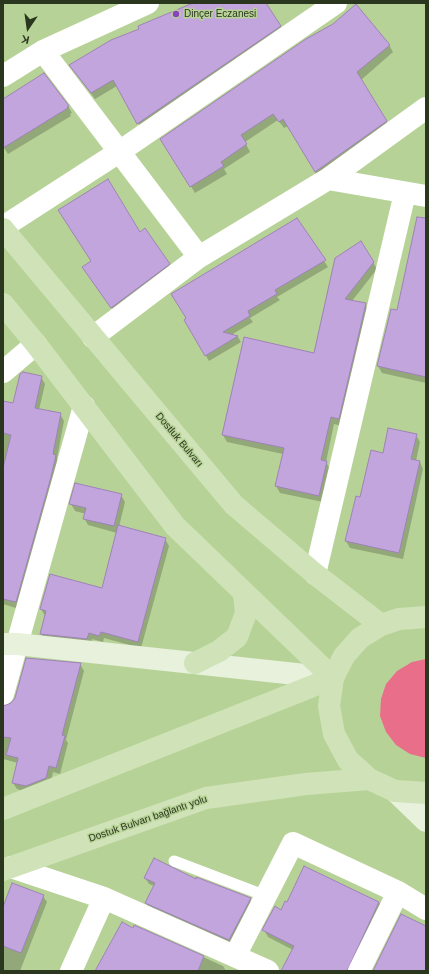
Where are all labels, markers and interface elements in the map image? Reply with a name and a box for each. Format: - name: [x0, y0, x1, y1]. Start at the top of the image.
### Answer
- north arrow: [8, 8, 48, 48]
- place label: Dinçer Eczanesi: [184, 8, 256, 20]
- marker: Dinçer Eczanesi: [171, 9, 181, 19]
- text: K: [20, 33, 31, 46]
- street label: Dostluk Bulvarı: [153, 410, 205, 470]
- street label: Dostuk Bulvarı bağlantı yolu: [87, 793, 209, 845]

